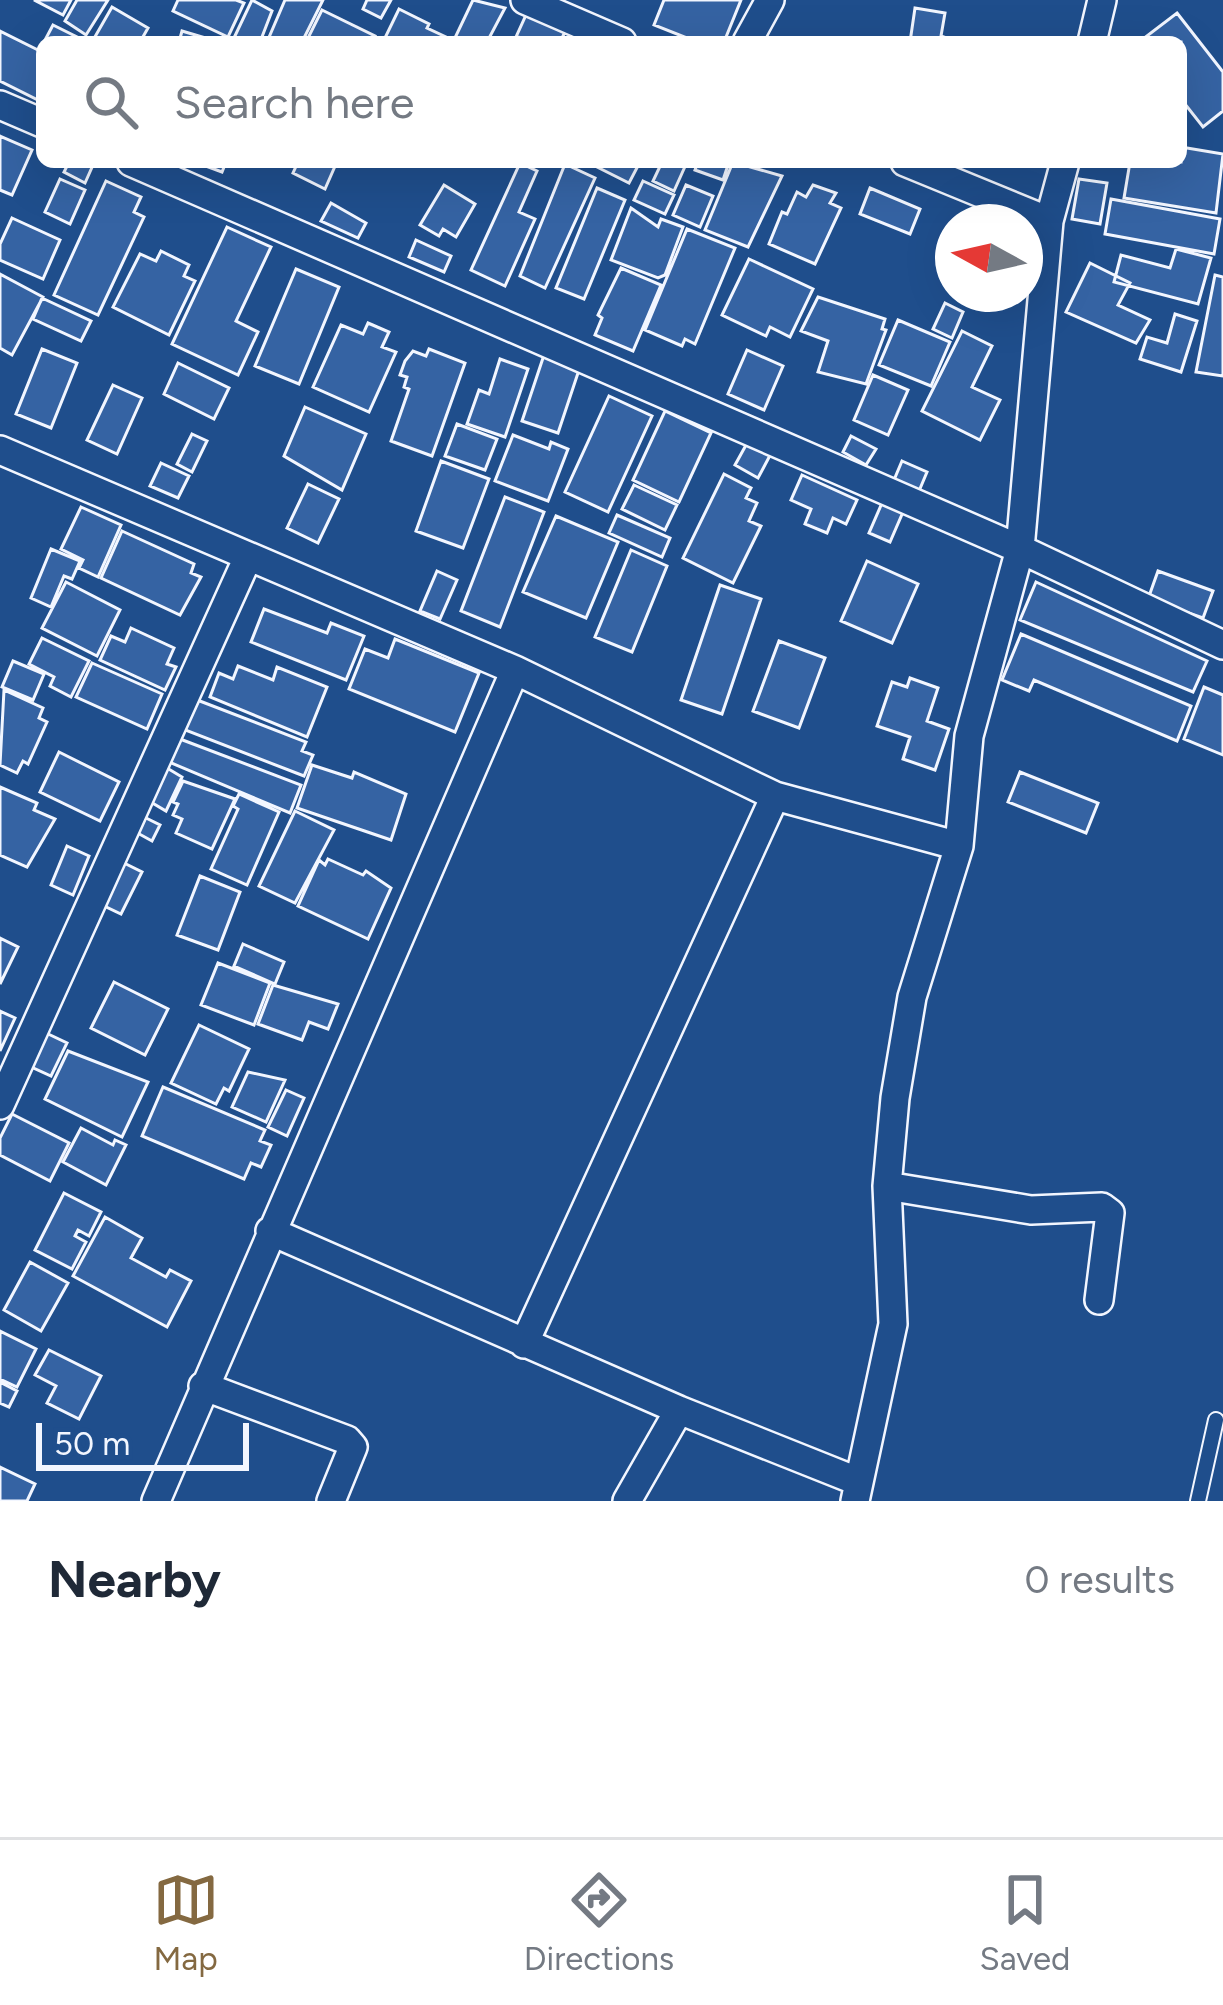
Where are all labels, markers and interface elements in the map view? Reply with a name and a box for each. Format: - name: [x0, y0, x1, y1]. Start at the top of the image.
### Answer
- search box: [36, 36, 1187, 168]
- icon: search: [78, 69, 144, 135]
- text: Search here: [174, 75, 414, 129]
- north arrow: [935, 204, 1043, 312]
- scale bar: [36, 1417, 249, 1470]
- text: 50 m: [54, 1424, 130, 1463]
- text: Nearby: [48, 1549, 221, 1610]
- text: 0 results: [1024, 1556, 1175, 1603]
- tab: Map: [153, 1867, 219, 1978]
- tab: Directions: [524, 1867, 674, 1978]
- tab: Saved: [979, 1867, 1070, 1978]

